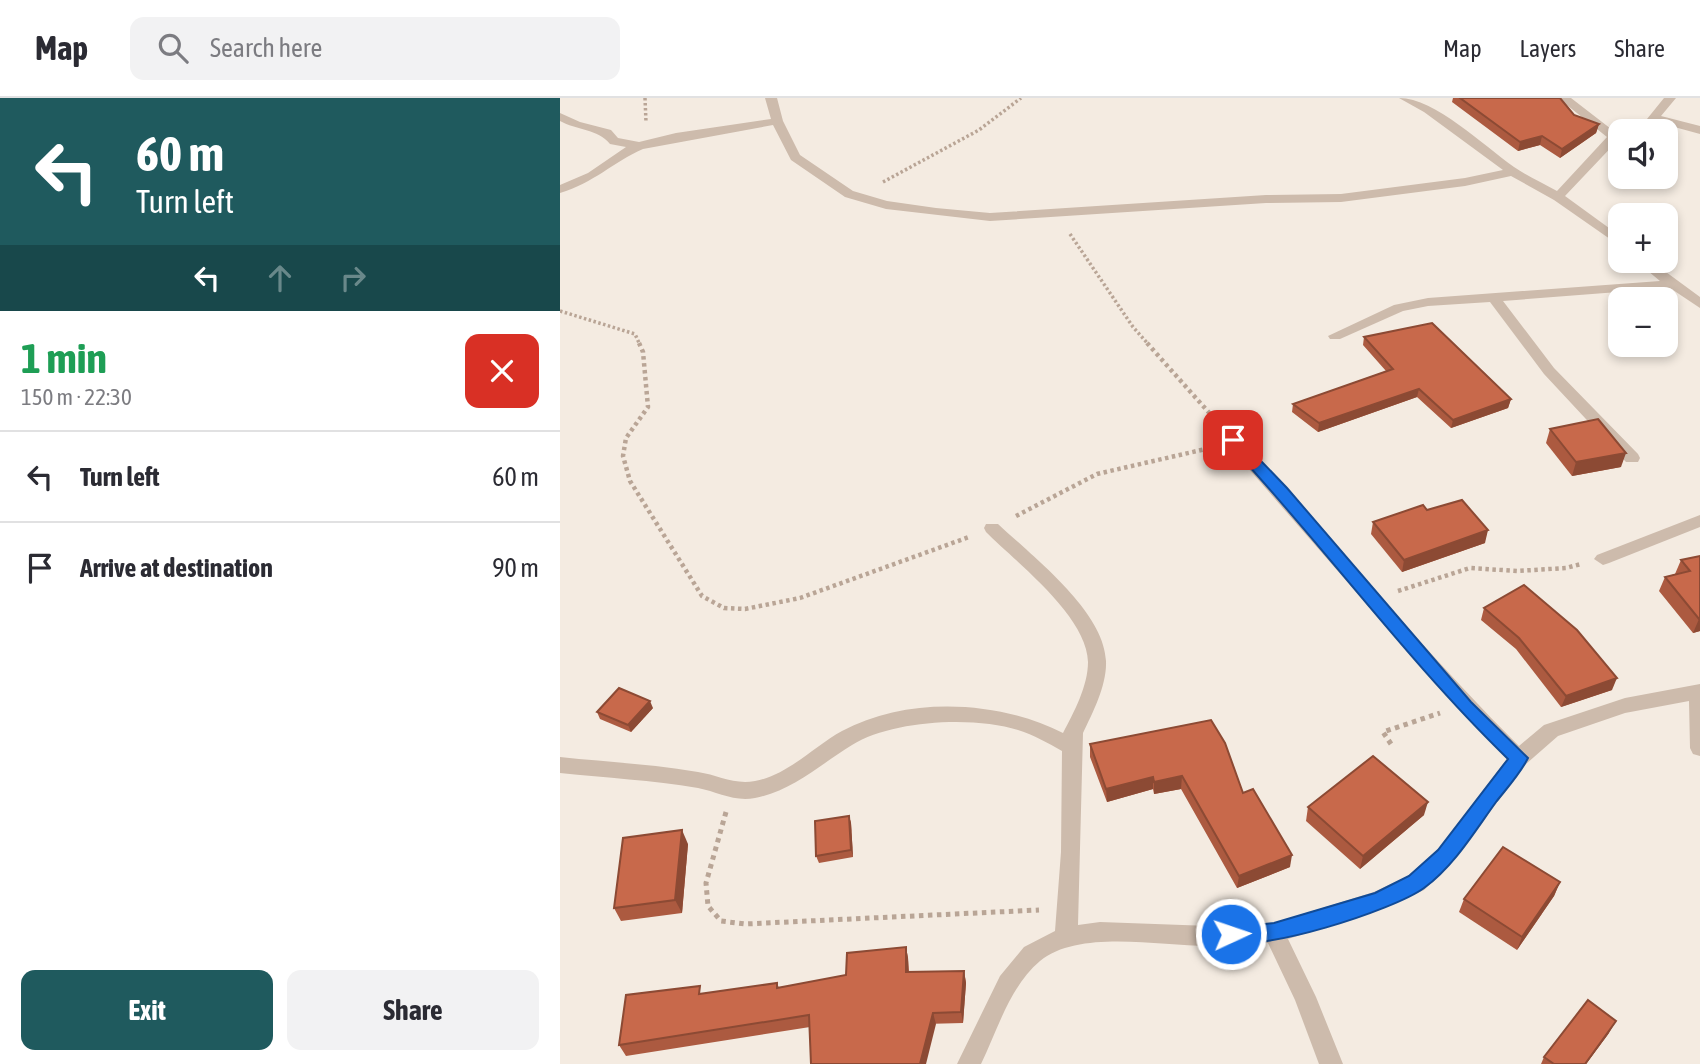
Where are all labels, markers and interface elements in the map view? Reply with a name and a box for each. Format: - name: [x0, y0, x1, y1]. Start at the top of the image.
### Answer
- search box: [130, 17, 620, 80]
- text: Map: [35, 29, 88, 67]
- icon: search: [154, 29, 192, 67]
- text: Search here: [210, 33, 322, 63]
- text: Map: [1443, 35, 1482, 62]
- text: Layers: [1520, 35, 1576, 62]
- text: Share: [1614, 35, 1665, 62]
- map controls: [1608, 119, 1678, 357]
- button: sound: [1608, 119, 1678, 189]
- text: 60 m: [136, 125, 224, 181]
- icon: left: [21, 126, 112, 217]
- text: Turn left: [136, 183, 234, 220]
- button: +: [1608, 203, 1678, 273]
- icon: left: [188, 259, 226, 297]
- icon: ahead: [261, 259, 299, 297]
- icon: right: [334, 259, 372, 297]
- button: −: [1608, 287, 1678, 357]
- text: 1 min: [21, 334, 107, 382]
- button: close: [465, 334, 539, 408]
- text: 150 m · 22:30: [21, 384, 132, 410]
- pin: [1203, 410, 1263, 470]
- icon: arrive: [1214, 421, 1252, 459]
- icon: left: [21, 458, 59, 496]
- text: Turn left: [80, 462, 160, 492]
- text: 60 m: [492, 462, 539, 492]
- icon: arrive: [21, 549, 59, 587]
- text: Arrive at destination: [80, 553, 273, 583]
- text: 90 m: [492, 553, 539, 583]
- position arrow: [1194, 897, 1268, 971]
- button: Exit: [21, 970, 273, 1050]
- button: Share: [287, 970, 539, 1050]

